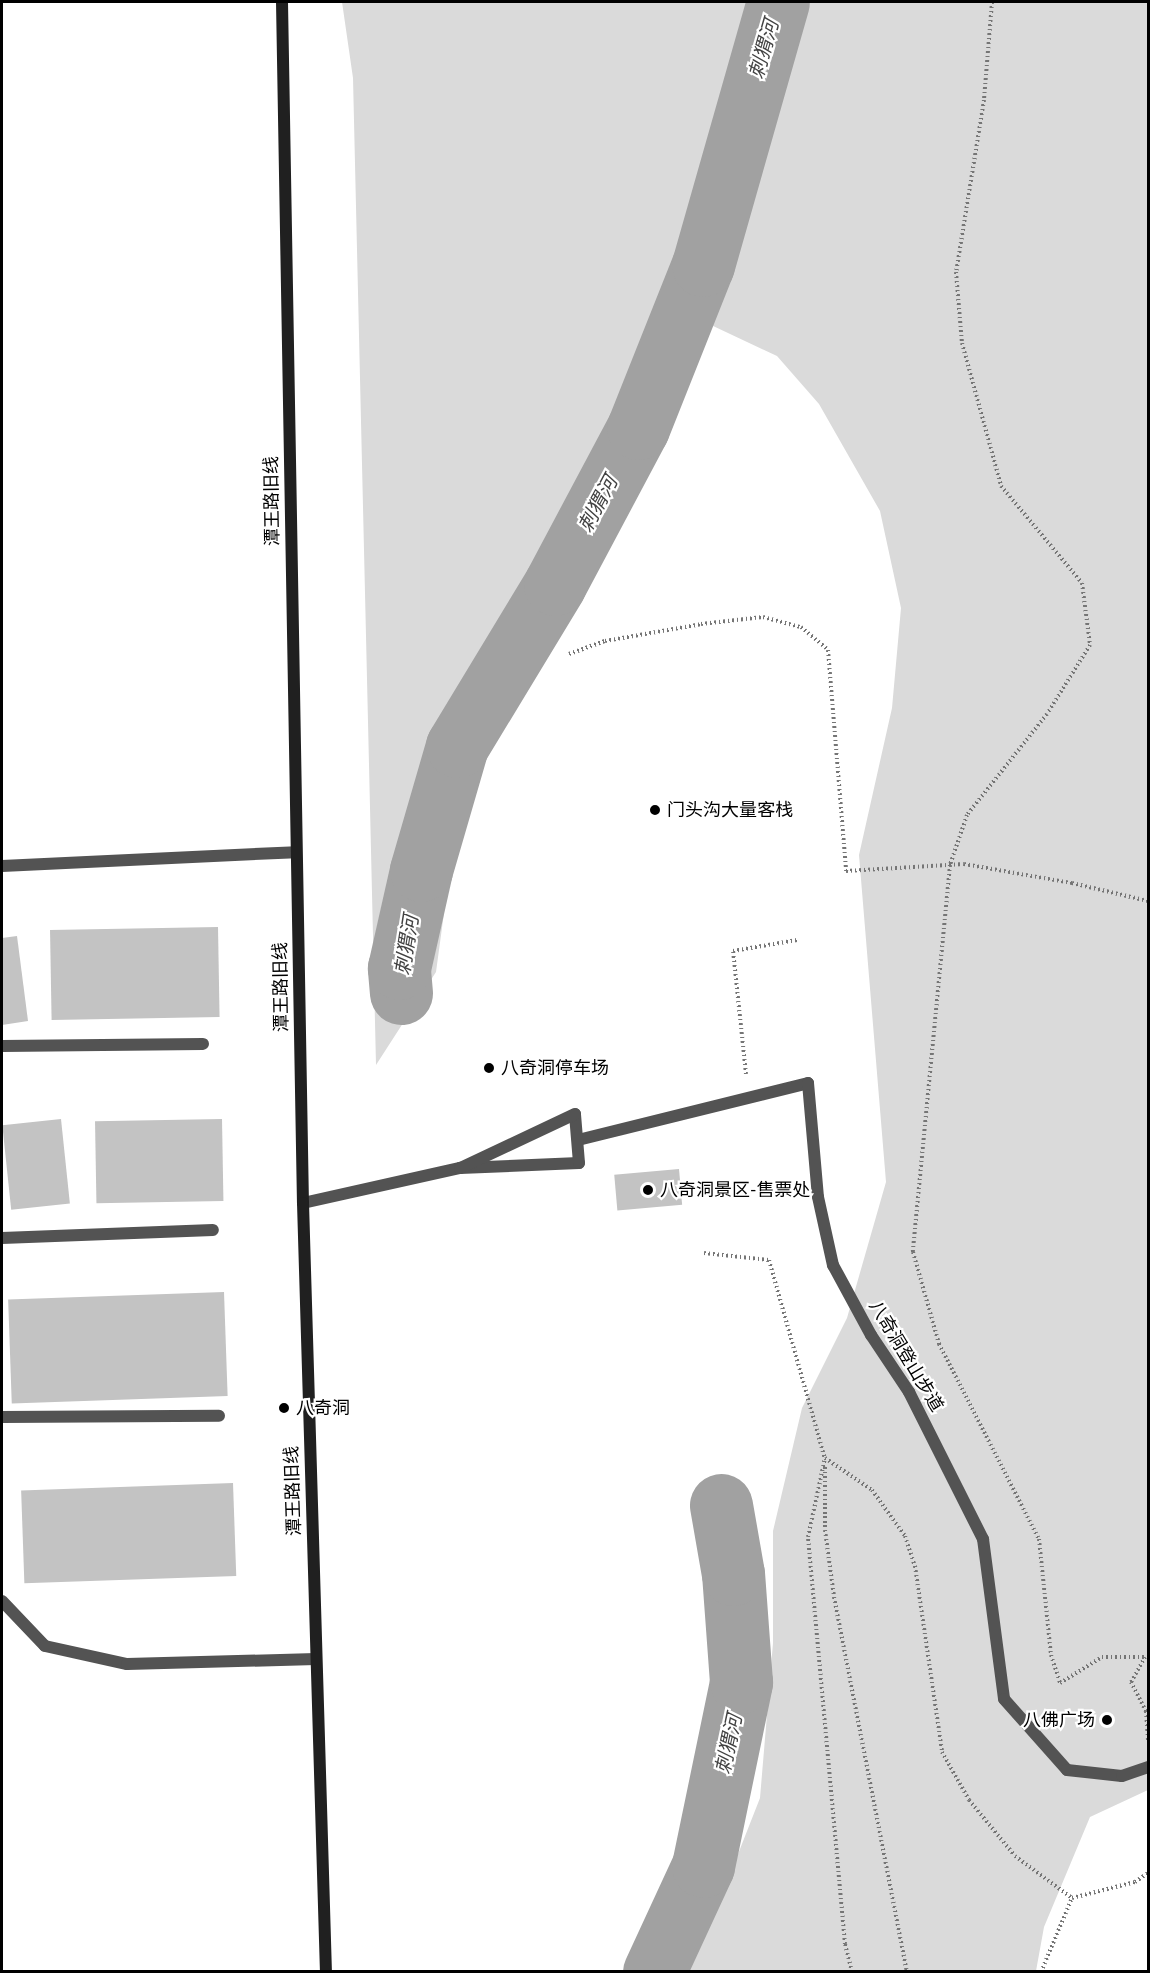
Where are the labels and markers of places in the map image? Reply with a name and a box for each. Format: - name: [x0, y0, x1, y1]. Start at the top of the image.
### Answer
- place label: 门头沟大量客栈: [667, 799, 793, 821]
- marker: 门头沟大量客栈: [648, 803, 662, 817]
- place label: 八奇洞停车场: [501, 1057, 609, 1079]
- marker: 八奇洞停车场: [482, 1061, 496, 1075]
- place label: 八奇洞景区-售票处: [660, 1179, 810, 1201]
- marker: 八奇洞景区-售票处: [641, 1183, 655, 1197]
- place label: 八奇洞: [296, 1397, 350, 1419]
- marker: 八奇洞: [277, 1401, 291, 1415]
- place label: 八佛广场: [1023, 1709, 1095, 1731]
- marker: 八佛广场: [1100, 1713, 1114, 1727]

